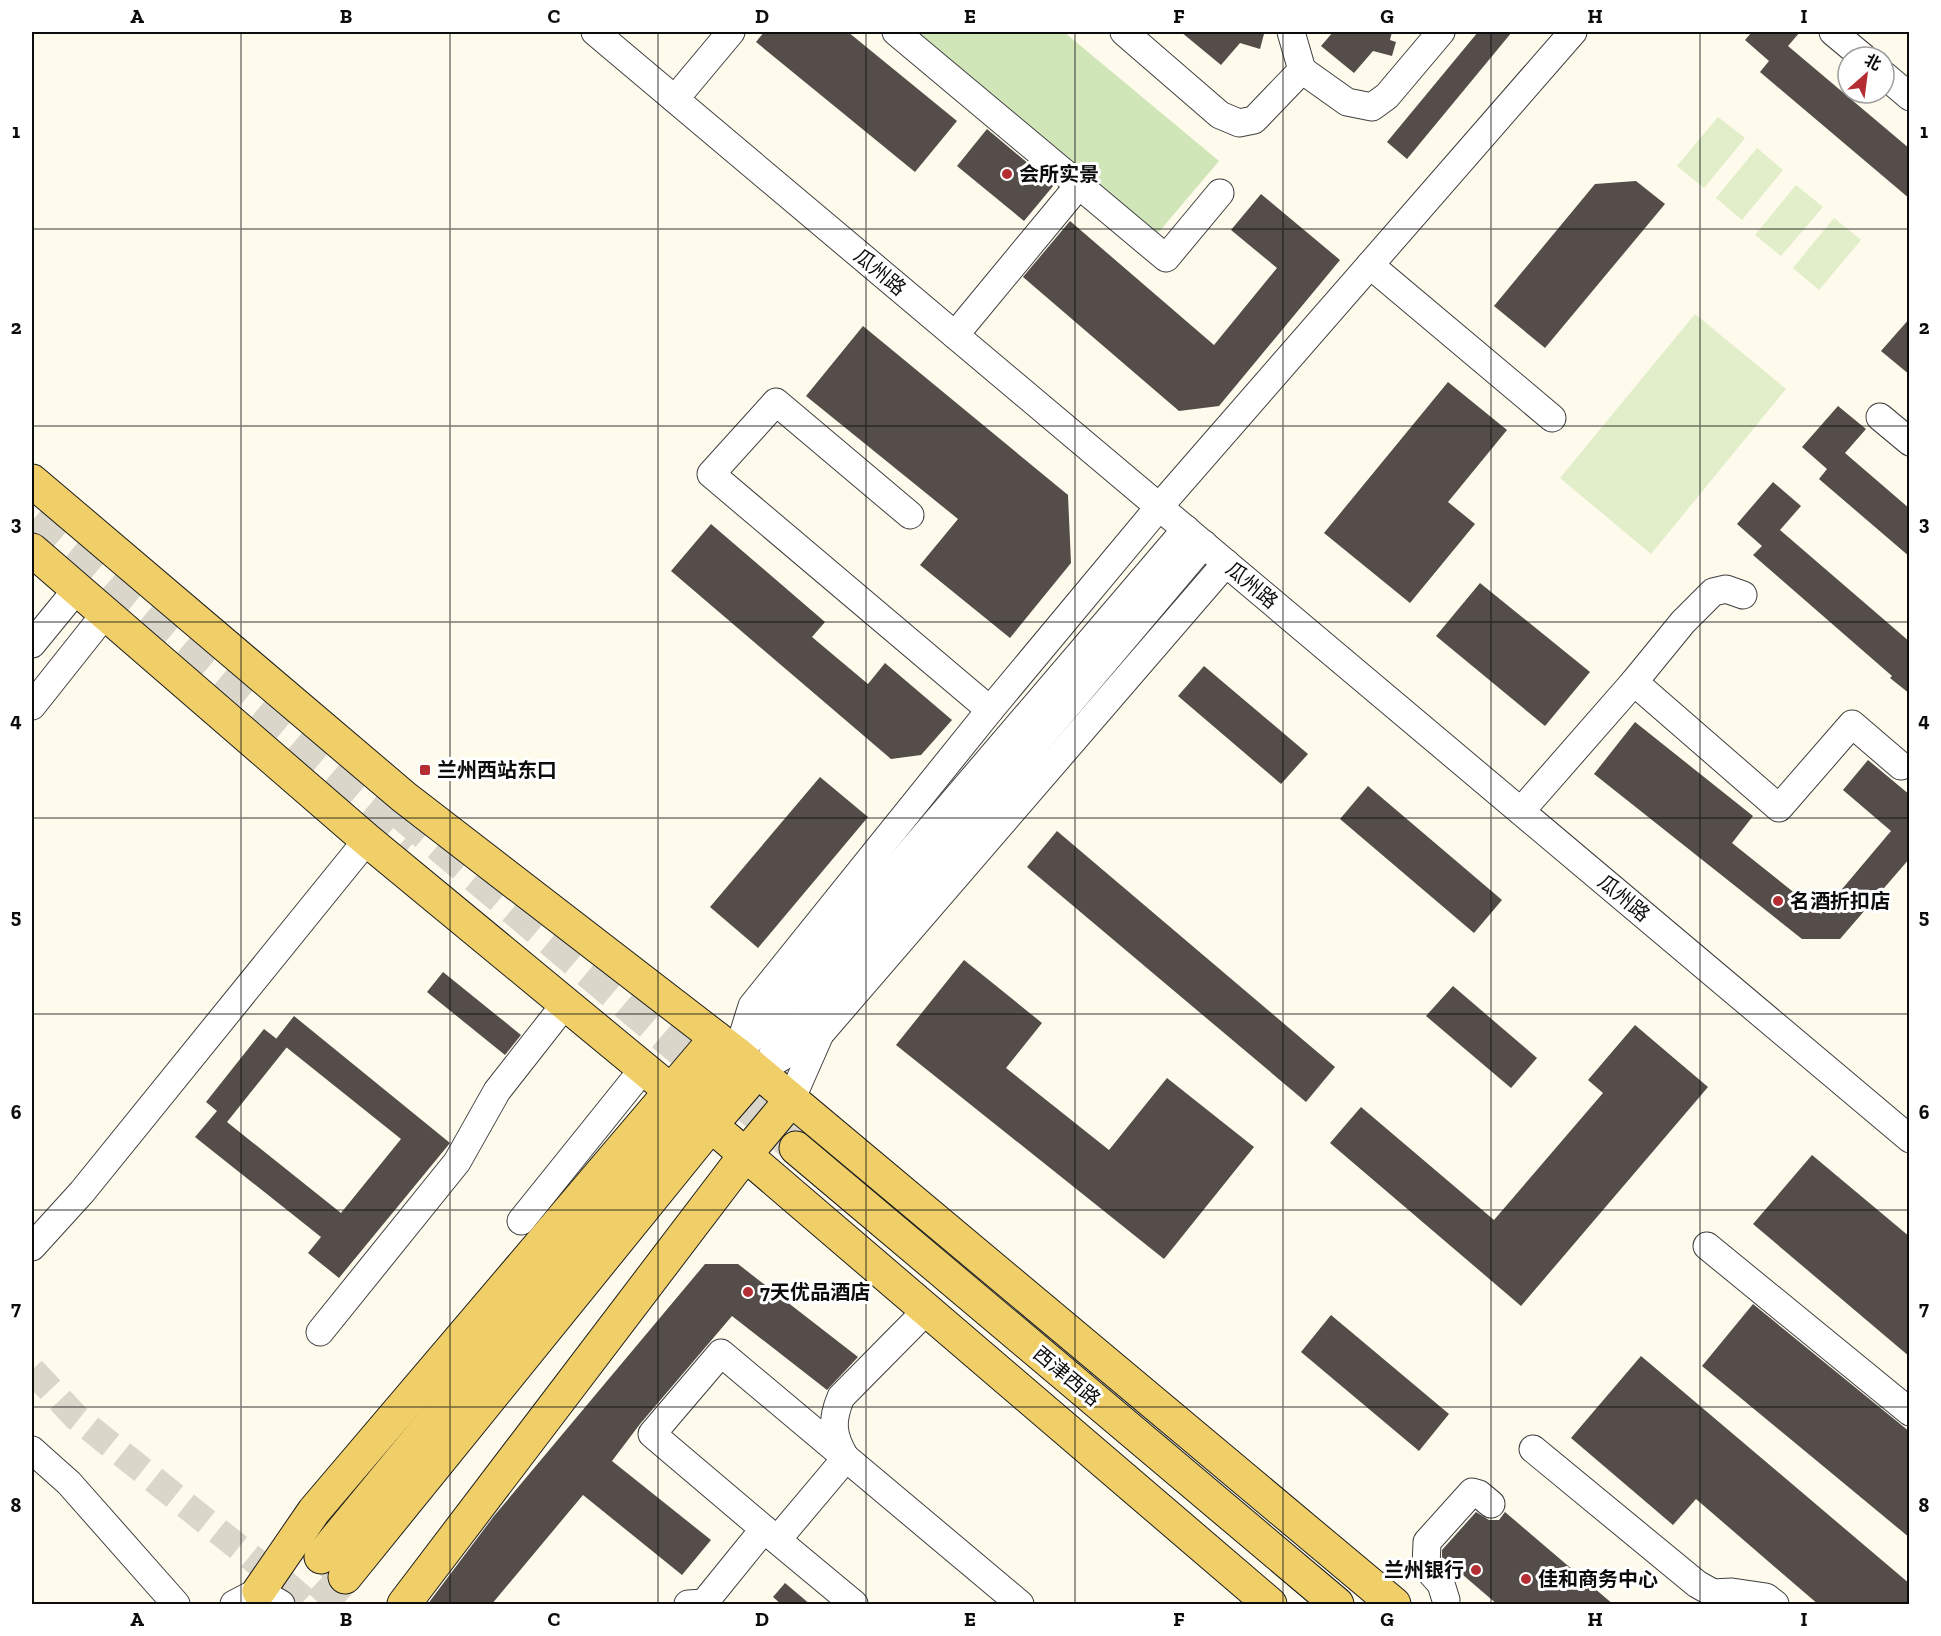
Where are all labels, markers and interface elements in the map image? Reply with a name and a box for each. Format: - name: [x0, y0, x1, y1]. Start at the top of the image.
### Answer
- text: A: [130, 4, 144, 28]
- text: B: [340, 4, 352, 28]
- text: C: [548, 4, 561, 28]
- text: D: [755, 4, 769, 28]
- text: E: [964, 4, 976, 28]
- text: F: [1173, 4, 1185, 28]
- text: G: [1380, 4, 1394, 28]
- text: H: [1587, 4, 1603, 28]
- text: I: [1800, 4, 1808, 28]
- north arrow: [1836, 45, 1896, 105]
- text: 北: [1861, 50, 1884, 74]
- text: 1: [12, 119, 20, 143]
- text: 1: [1920, 119, 1928, 143]
- place label: 会所实景: [1019, 162, 1099, 186]
- marker: 会所实景: [1000, 167, 1014, 181]
- street label: 瓜州路: [849, 244, 911, 300]
- text: 2: [11, 315, 22, 339]
- text: 2: [1919, 315, 1930, 339]
- text: 3: [11, 511, 22, 535]
- text: 3: [1919, 511, 1930, 535]
- street label: 瓜州路: [1221, 557, 1283, 613]
- text: 4: [10, 708, 22, 732]
- text: 4: [1918, 708, 1930, 732]
- place label: 兰州西站东口: [437, 758, 557, 782]
- marker: 兰州西站东口: [418, 763, 432, 777]
- street label: 瓜州路: [1593, 870, 1655, 926]
- place label: 名酒折扣店: [1790, 889, 1890, 913]
- marker: 名酒折扣店: [1771, 894, 1785, 908]
- text: 5: [11, 904, 21, 928]
- text: 5: [1919, 904, 1929, 928]
- text: 6: [11, 1100, 22, 1124]
- text: 6: [1919, 1100, 1930, 1124]
- place label: 7天优品酒店: [760, 1280, 870, 1304]
- marker: 7天优品酒店: [741, 1285, 755, 1299]
- text: 7: [11, 1296, 21, 1320]
- text: 7: [1919, 1296, 1929, 1320]
- street label: 西津西路: [1029, 1341, 1105, 1411]
- text: 8: [11, 1493, 22, 1517]
- text: 8: [1919, 1493, 1930, 1517]
- place label: 兰州银行: [1384, 1558, 1464, 1582]
- marker: 兰州银行: [1469, 1563, 1483, 1577]
- place label: 佳和商务中心: [1538, 1567, 1658, 1591]
- marker: 佳和商务中心: [1519, 1572, 1533, 1586]
- text: A: [130, 1607, 144, 1631]
- text: B: [340, 1607, 352, 1631]
- text: C: [548, 1607, 561, 1631]
- text: D: [755, 1607, 769, 1631]
- text: E: [964, 1607, 976, 1631]
- text: F: [1173, 1607, 1185, 1631]
- text: G: [1380, 1607, 1394, 1631]
- text: H: [1587, 1607, 1603, 1631]
- text: I: [1800, 1607, 1808, 1631]

